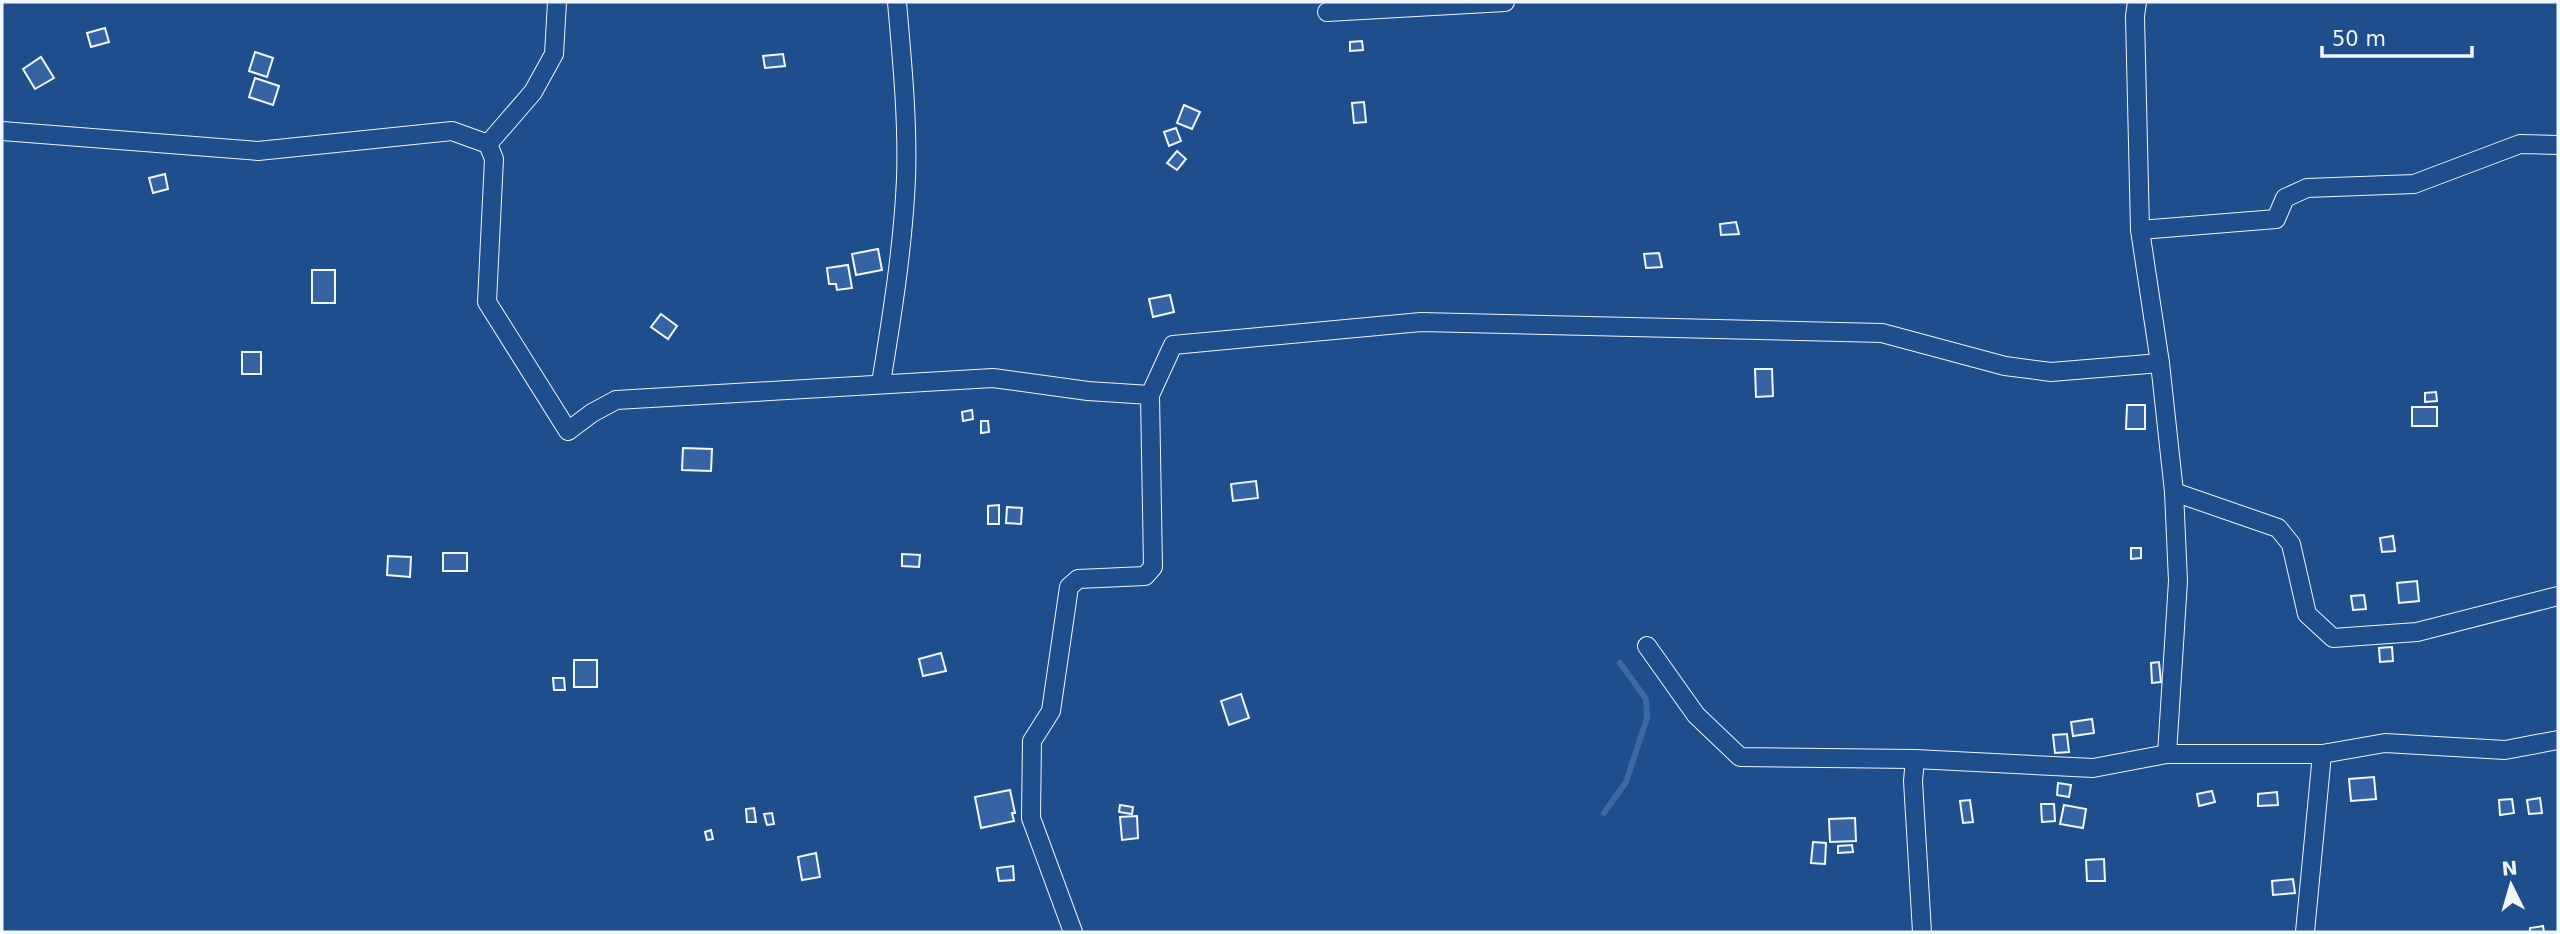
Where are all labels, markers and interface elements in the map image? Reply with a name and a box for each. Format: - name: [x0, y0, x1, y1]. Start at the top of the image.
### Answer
- scale bar: [2322, 14, 2472, 58]
- text: 50 m: [2332, 27, 2386, 51]
- north arrow: [2476, 850, 2546, 920]
- text: N: [2501, 856, 2518, 880]

